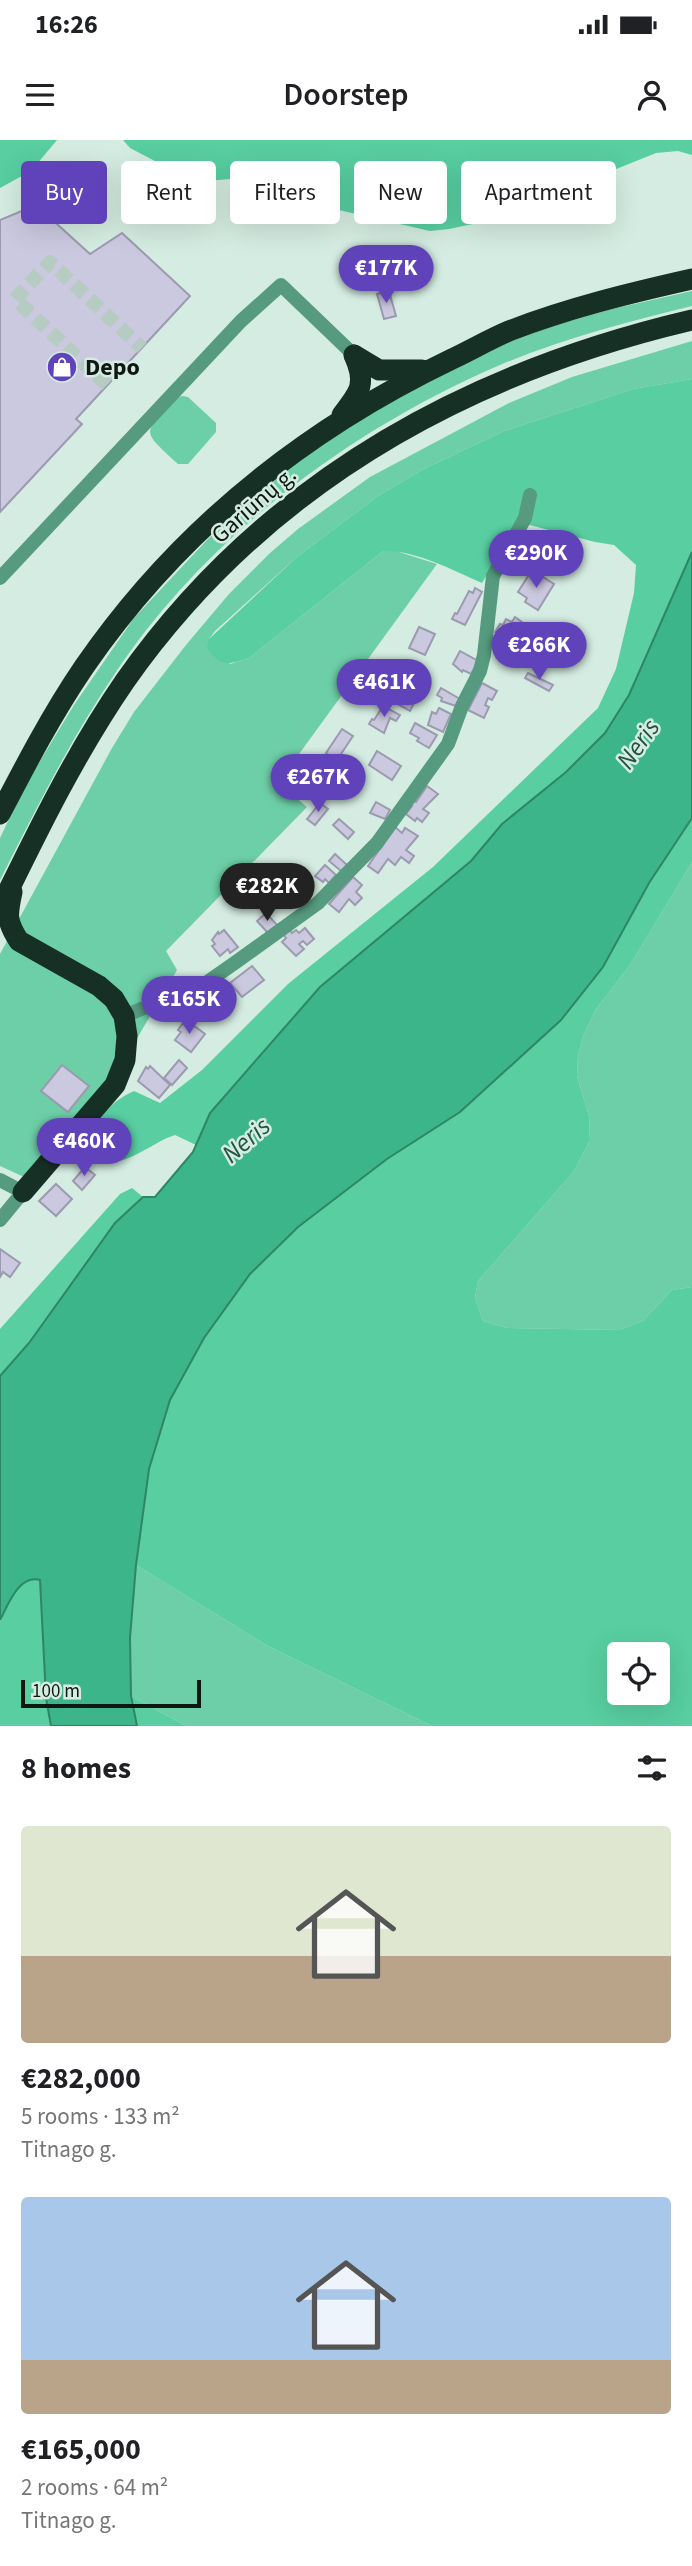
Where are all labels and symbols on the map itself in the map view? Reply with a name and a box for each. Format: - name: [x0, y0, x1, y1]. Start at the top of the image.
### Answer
- pin: €177K: [337, 246, 435, 305]
- shop icon: Depo: [45, 350, 79, 384]
- place label: Depo: [85, 350, 140, 385]
- street label: Gariūnų g.: [204, 458, 304, 552]
- pin: €290K: [487, 531, 585, 590]
- pin: €266K: [490, 622, 588, 682]
- pin: €461K: [335, 660, 433, 719]
- water label: Neris: [607, 711, 669, 777]
- pin: €267K: [269, 754, 367, 814]
- pin: €282K: [218, 864, 316, 923]
- pin: €165K: [140, 976, 238, 1036]
- water label: Neris: [213, 1108, 279, 1172]
- pin: €460K: [35, 1118, 133, 1178]
- scale bar: [21, 1677, 201, 1709]

